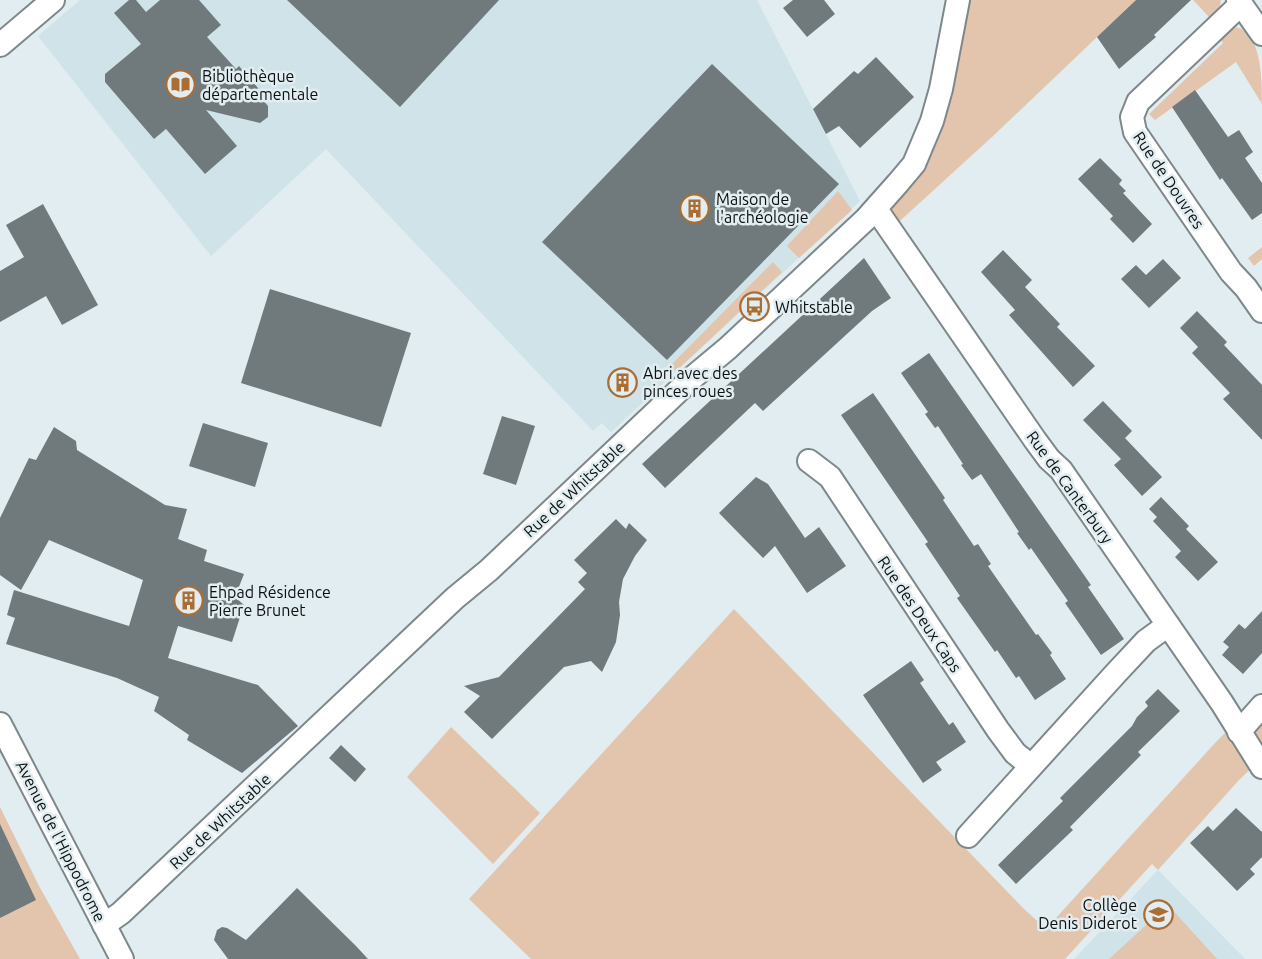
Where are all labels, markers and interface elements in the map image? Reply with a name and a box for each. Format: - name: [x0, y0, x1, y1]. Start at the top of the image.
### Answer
- place label: Bibliothèque départementale: [202, 67, 318, 103]
- library icon: Bibliothèque départementale: [165, 69, 197, 101]
- street label: Rue de Douvres: [1130, 128, 1208, 232]
- place label: Maison de l'archéologie: [716, 190, 809, 226]
- building icon: Maison de l'archéologie: [679, 192, 711, 224]
- bus stop icon: Whitstable: [738, 291, 770, 323]
- place label: Whitstable: [775, 298, 853, 316]
- place label: Abri avec des pinces roues: [643, 364, 737, 400]
- building icon: Abri avec des pinces roues: [606, 366, 638, 398]
- street label: Rue de Canterbury: [1023, 427, 1117, 547]
- street label: Rue de Whitstable: [520, 438, 628, 540]
- street label: Rue des Deux Caps: [875, 553, 965, 675]
- place label: Ehpad Résidence Pierre Brunet: [209, 583, 331, 619]
- building icon: Ehpad Résidence Pierre Brunet: [172, 585, 204, 617]
- street label: Avenue de l'Hippodrome: [13, 758, 109, 924]
- street label: Rue de Whitstable: [166, 770, 274, 872]
- place label: Collège Denis Diderot: [1038, 896, 1138, 932]
- school or university icon: Collège Denis Diderot: [1142, 898, 1174, 930]

